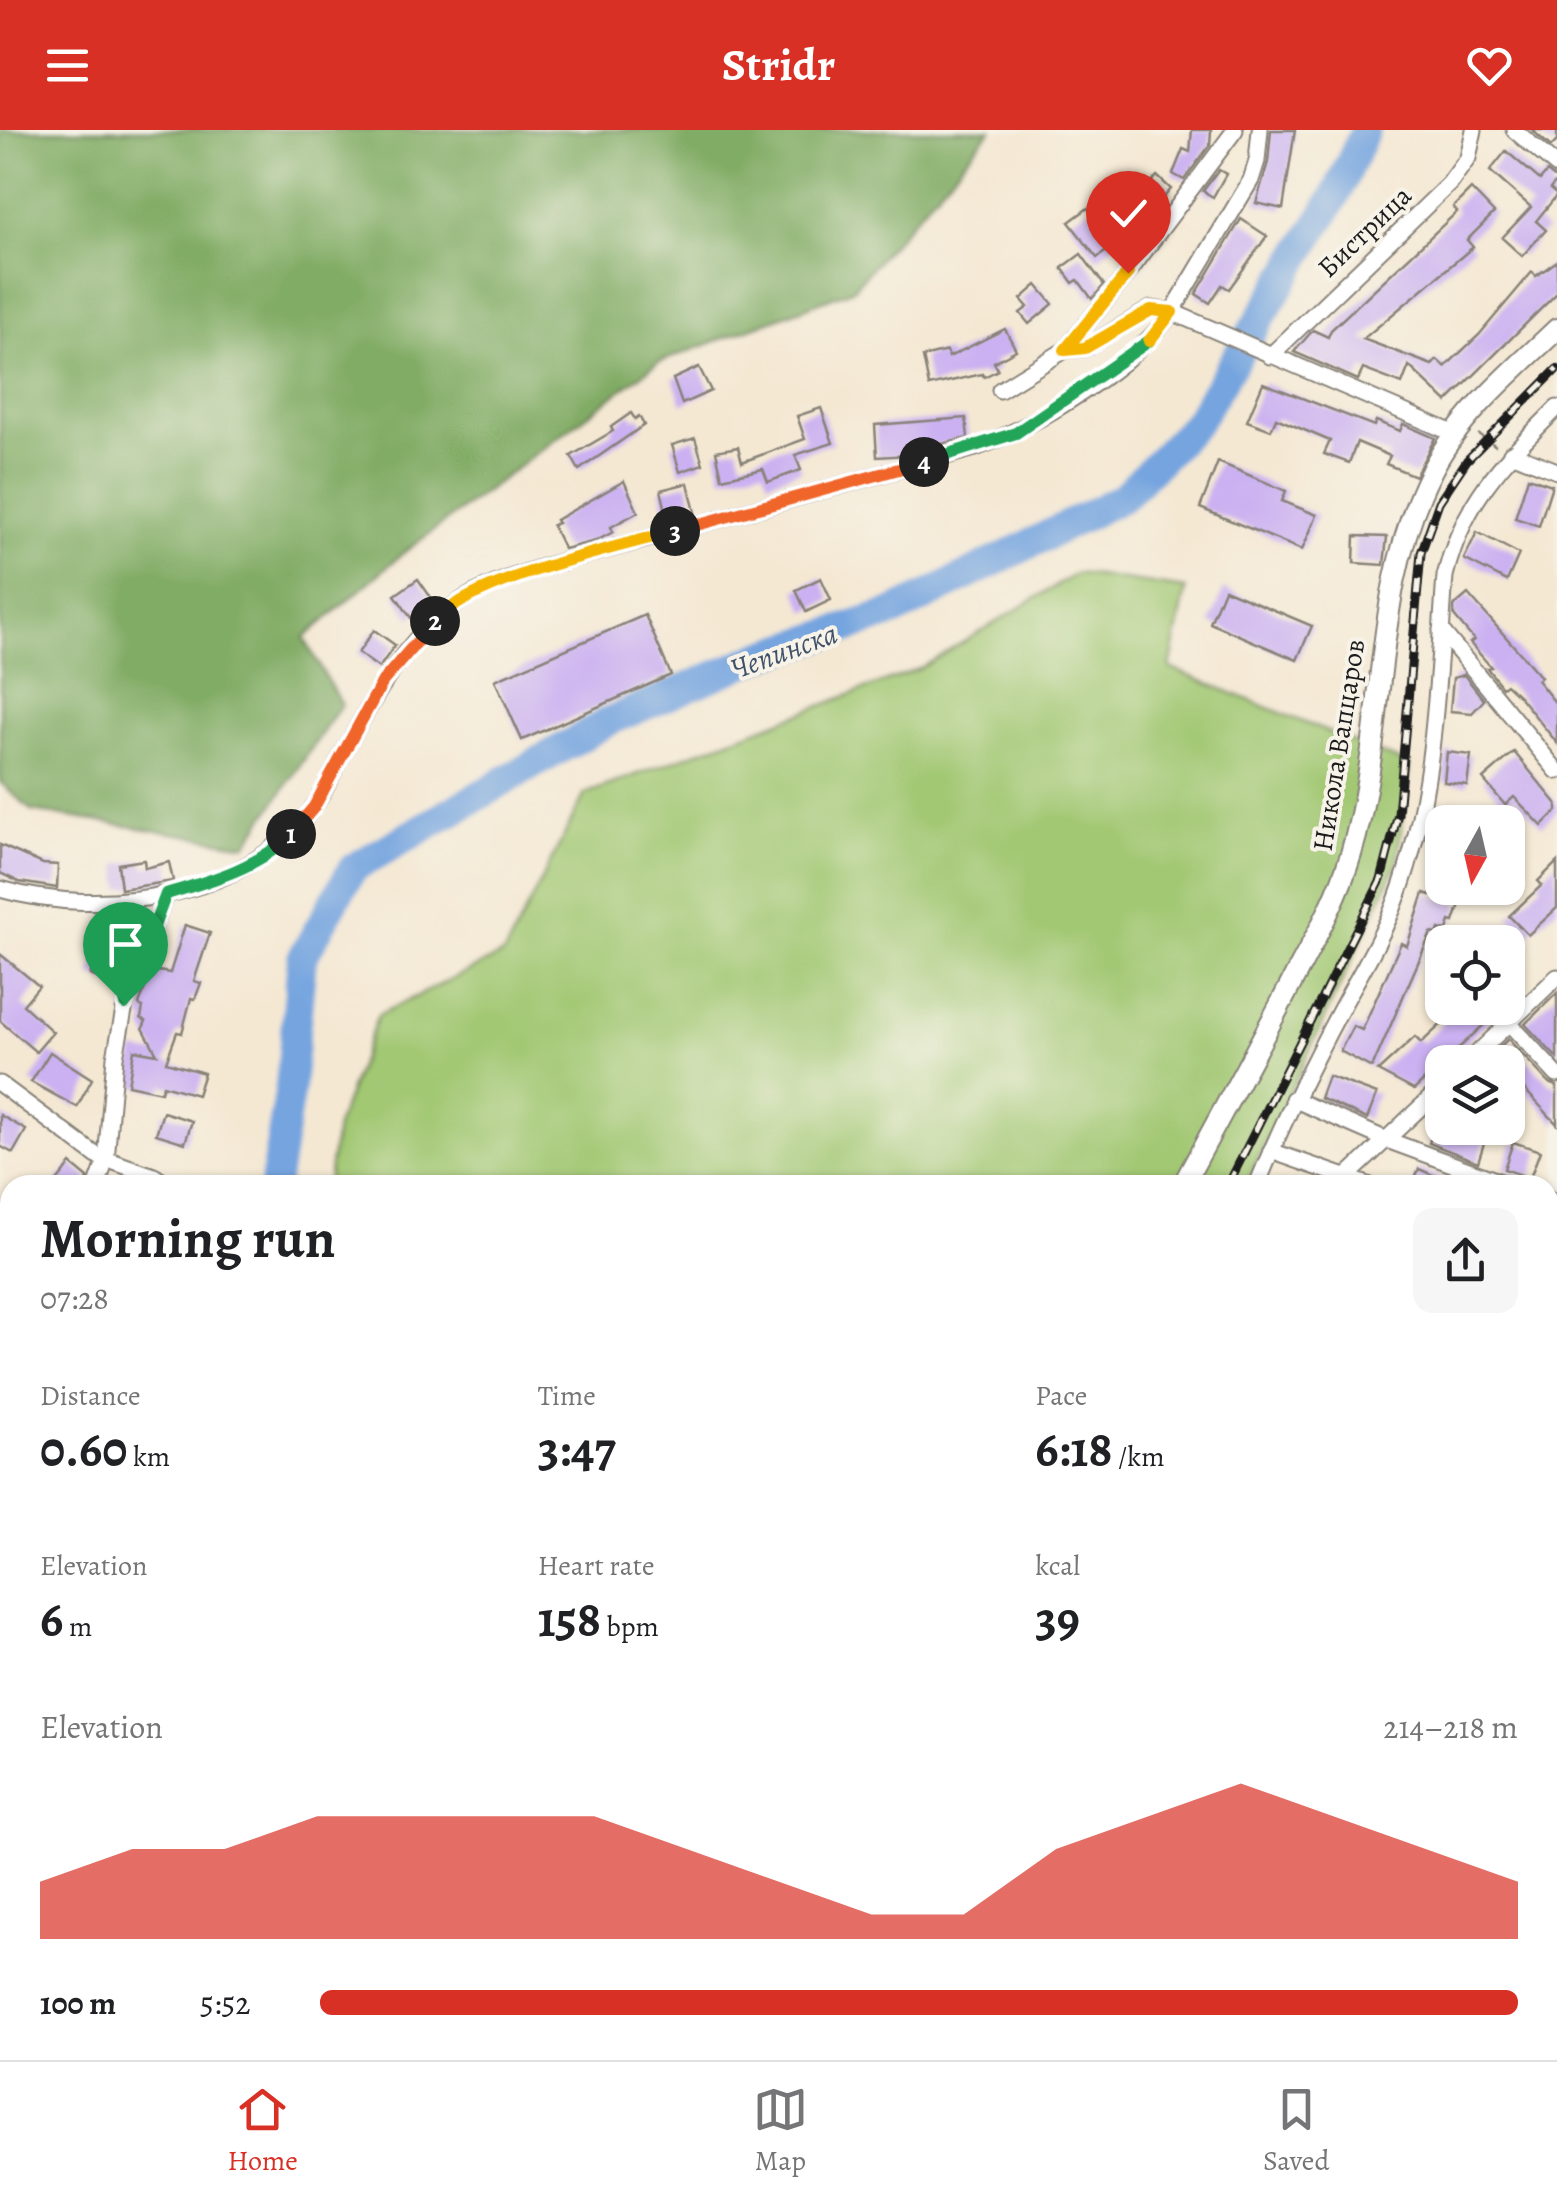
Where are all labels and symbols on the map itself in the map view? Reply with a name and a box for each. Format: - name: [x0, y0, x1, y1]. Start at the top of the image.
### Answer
- pin: [1086, 171, 1171, 274]
- street label: Бистрица: [1309, 177, 1420, 286]
- pin: 4: [899, 437, 949, 487]
- pin: 3: [650, 506, 700, 556]
- pin: 2: [410, 596, 460, 646]
- water label: Чепинска: [725, 613, 843, 689]
- street label: Никола Вапцаров: [1303, 637, 1374, 854]
- north arrow: [1425, 805, 1525, 905]
- pin: 1: [266, 809, 316, 859]
- pin: [83, 902, 168, 1005]

